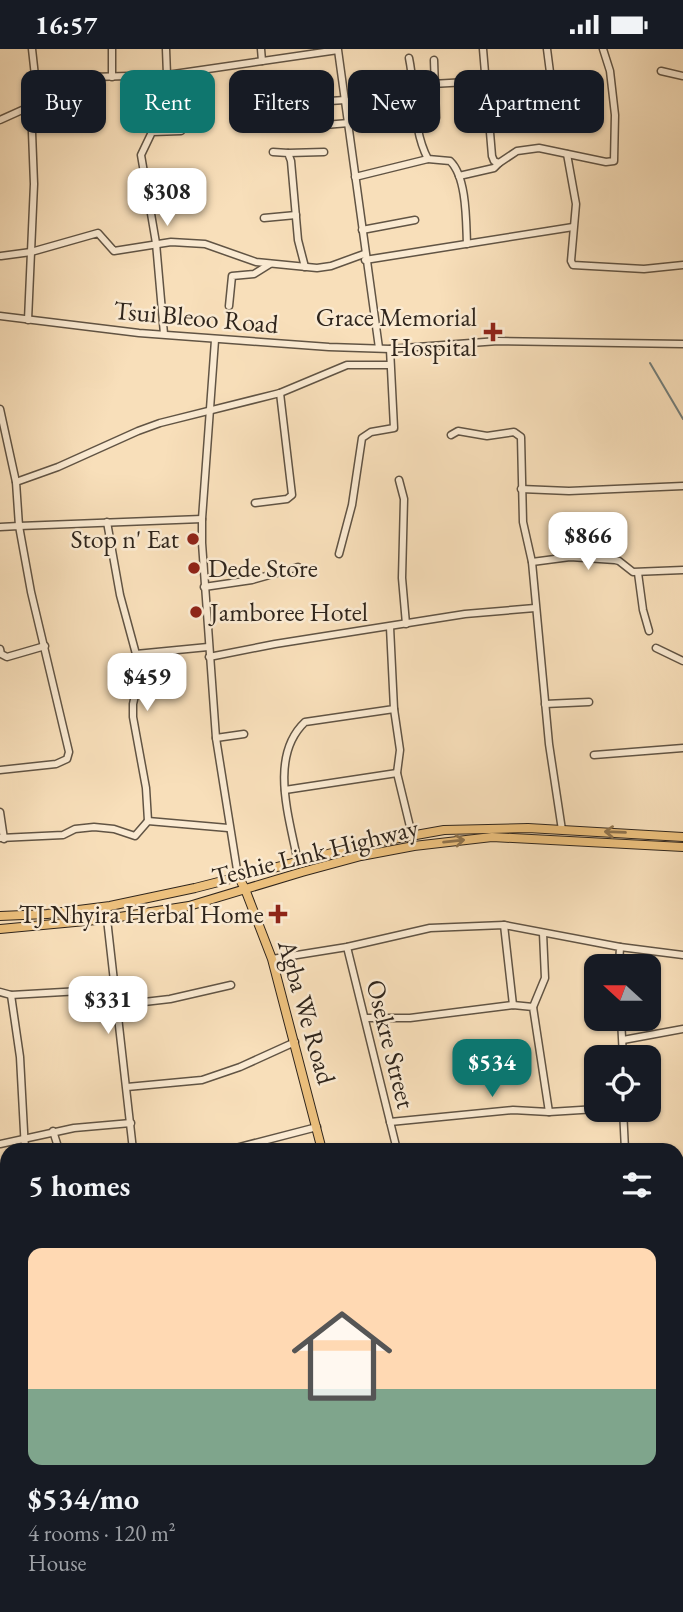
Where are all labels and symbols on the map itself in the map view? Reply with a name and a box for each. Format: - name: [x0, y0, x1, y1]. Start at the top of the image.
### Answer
- pin: $308: [126, 169, 208, 228]
- street label: Tsui Bleoo Road: [112, 293, 281, 341]
- place label: Grace Memorial Hospital: [316, 300, 477, 364]
- marker: Grace Memorial Hospital: [483, 322, 503, 342]
- pin: $866: [547, 512, 629, 572]
- place label: Stop n' Eat: [71, 522, 179, 556]
- marker: Stop n' Eat: [185, 531, 201, 547]
- place label: Dede Store: [208, 551, 318, 585]
- marker: Dede Store: [186, 560, 202, 576]
- place label: Jamboree Hotel: [208, 595, 368, 629]
- marker: Jamboree Hotel: [188, 604, 204, 620]
- pin: $459: [106, 653, 188, 713]
- street label: Teshie Link Highway: [208, 810, 422, 894]
- one-way arrow: [604, 826, 627, 839]
- one-way arrow: [443, 835, 465, 848]
- place label: TJ Nhyira Herbal Home: [19, 897, 264, 931]
- marker: TJ Nhyira Herbal Home: [270, 906, 286, 922]
- street label: Agba We Road: [270, 935, 344, 1089]
- north arrow: [584, 954, 662, 1031]
- street label: Osekre Street: [359, 976, 423, 1112]
- pin: $331: [67, 977, 149, 1036]
- pin: $534: [451, 1039, 533, 1099]

